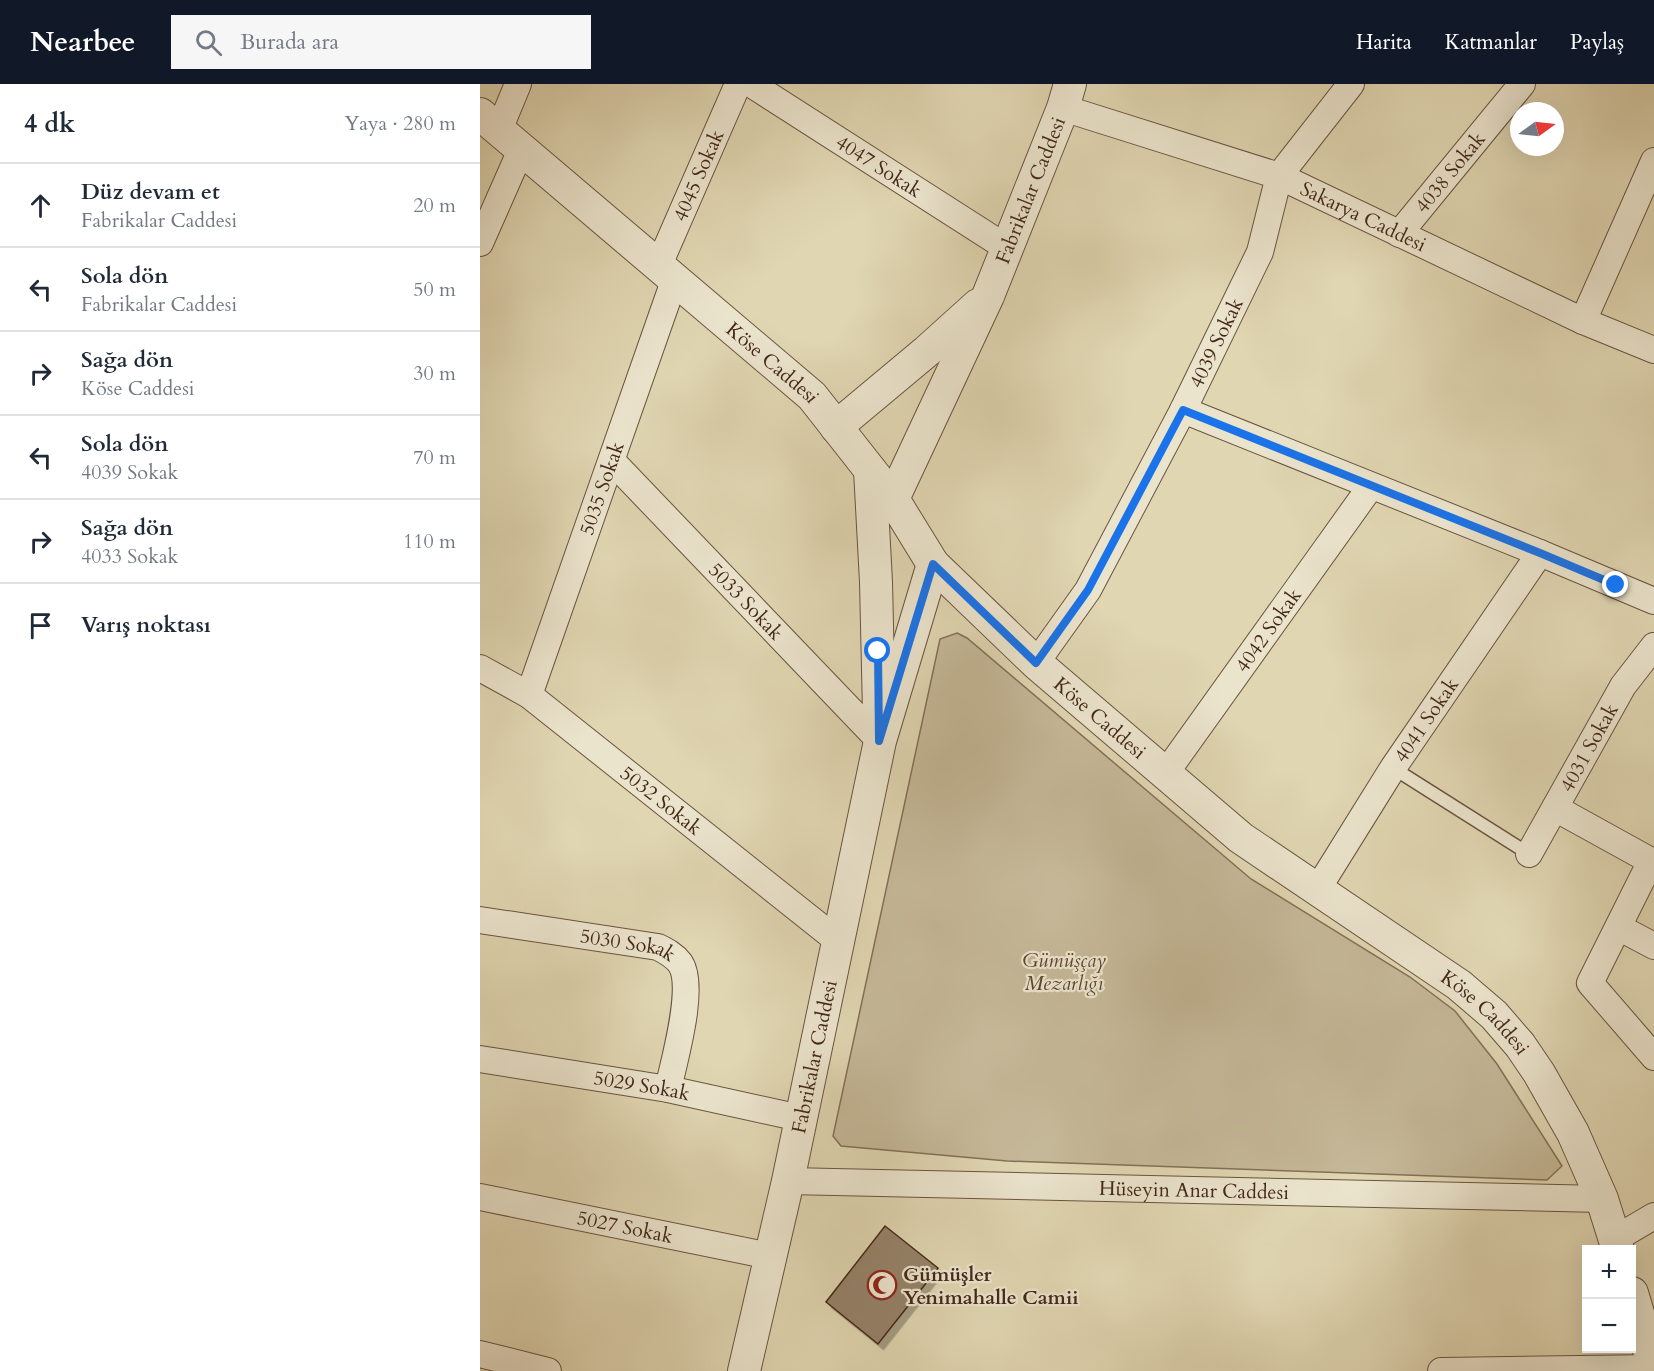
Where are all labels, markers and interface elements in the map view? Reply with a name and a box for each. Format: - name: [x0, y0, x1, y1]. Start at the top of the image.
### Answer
- search box: [171, 15, 591, 69]
- text: Nearbee: [30, 23, 135, 61]
- icon: search: [192, 26, 225, 59]
- text: Burada ara: [240, 27, 339, 57]
- text: Harita: [1356, 28, 1412, 57]
- text: Katmanlar: [1445, 28, 1537, 57]
- text: Paylaş: [1570, 28, 1624, 57]
- north arrow: [1510, 102, 1564, 156]
- text: 4 dk: [24, 106, 75, 141]
- text: Yaya · 280 m: [344, 110, 456, 137]
- street label: Fabrikalar Caddesi: [989, 113, 1072, 268]
- street label: 4045 Sokak: [667, 125, 730, 226]
- street label: 4038 Sokak: [1409, 126, 1492, 219]
- street label: 4047 Sokak: [830, 129, 927, 204]
- street label: Sakarya Caddesi: [1296, 175, 1431, 258]
- text: Düz devam et: [81, 177, 220, 207]
- icon: ahead: [24, 189, 57, 222]
- text: 20 m: [413, 192, 456, 219]
- text: Fabrikalar Caddesi: [81, 207, 237, 234]
- text: Sola dön: [81, 261, 168, 291]
- icon: left: [24, 273, 57, 306]
- text: 50 m: [413, 276, 456, 303]
- text: Fabrikalar Caddesi: [81, 291, 237, 318]
- street label: 4039 Sokak: [1183, 293, 1250, 393]
- street label: Köse Caddesi: [720, 316, 826, 409]
- text: Sağa dön: [81, 345, 173, 375]
- icon: right: [24, 357, 57, 390]
- text: 30 m: [413, 360, 456, 387]
- text: Köse Caddesi: [81, 375, 194, 402]
- text: Sola dön: [81, 429, 168, 459]
- street label: 5035 Sokak: [573, 438, 631, 539]
- icon: left: [24, 441, 57, 474]
- text: 70 m: [413, 444, 456, 471]
- text: 4039 Sokak: [81, 459, 178, 486]
- text: Sağa dön: [81, 513, 173, 543]
- icon: right: [24, 525, 57, 558]
- text: 110 m: [403, 528, 456, 555]
- text: 4033 Sokak: [81, 543, 178, 570]
- street label: 5033 Sokak: [702, 557, 789, 646]
- route end: [1602, 571, 1628, 597]
- street label: 4042 Sokak: [1229, 583, 1308, 678]
- icon: arrive: [24, 609, 57, 642]
- text: Varış noktası: [81, 610, 211, 640]
- route start: [864, 637, 890, 663]
- street label: Köse Caddesi: [1048, 671, 1152, 765]
- street label: 4041 Sokak: [1388, 672, 1465, 768]
- street label: 4031 Sokak: [1553, 698, 1625, 797]
- street label: 5032 Sokak: [615, 760, 708, 842]
- street label: 5030 Sokak: [578, 922, 681, 968]
- park label: Gümüşçay Mezarlığı: [1022, 947, 1106, 997]
- street label: Köse Caddesi: [1435, 964, 1536, 1060]
- street label: Fabrikalar Caddesi: [785, 977, 844, 1136]
- street label: 5029 Sokak: [592, 1064, 693, 1108]
- street label: Hüseyin Anar Caddesi: [1099, 1175, 1290, 1206]
- street label: 5027 Sokak: [575, 1204, 676, 1250]
- map controls: [1582, 1245, 1636, 1353]
- button: +: [1582, 1245, 1636, 1299]
- place label: Gümüşler Yenimahalle Camii: [903, 1261, 1079, 1311]
- mosque icon: Gümüşler Yenimahalle Camii: [866, 1269, 898, 1301]
- button: −: [1582, 1299, 1636, 1353]

